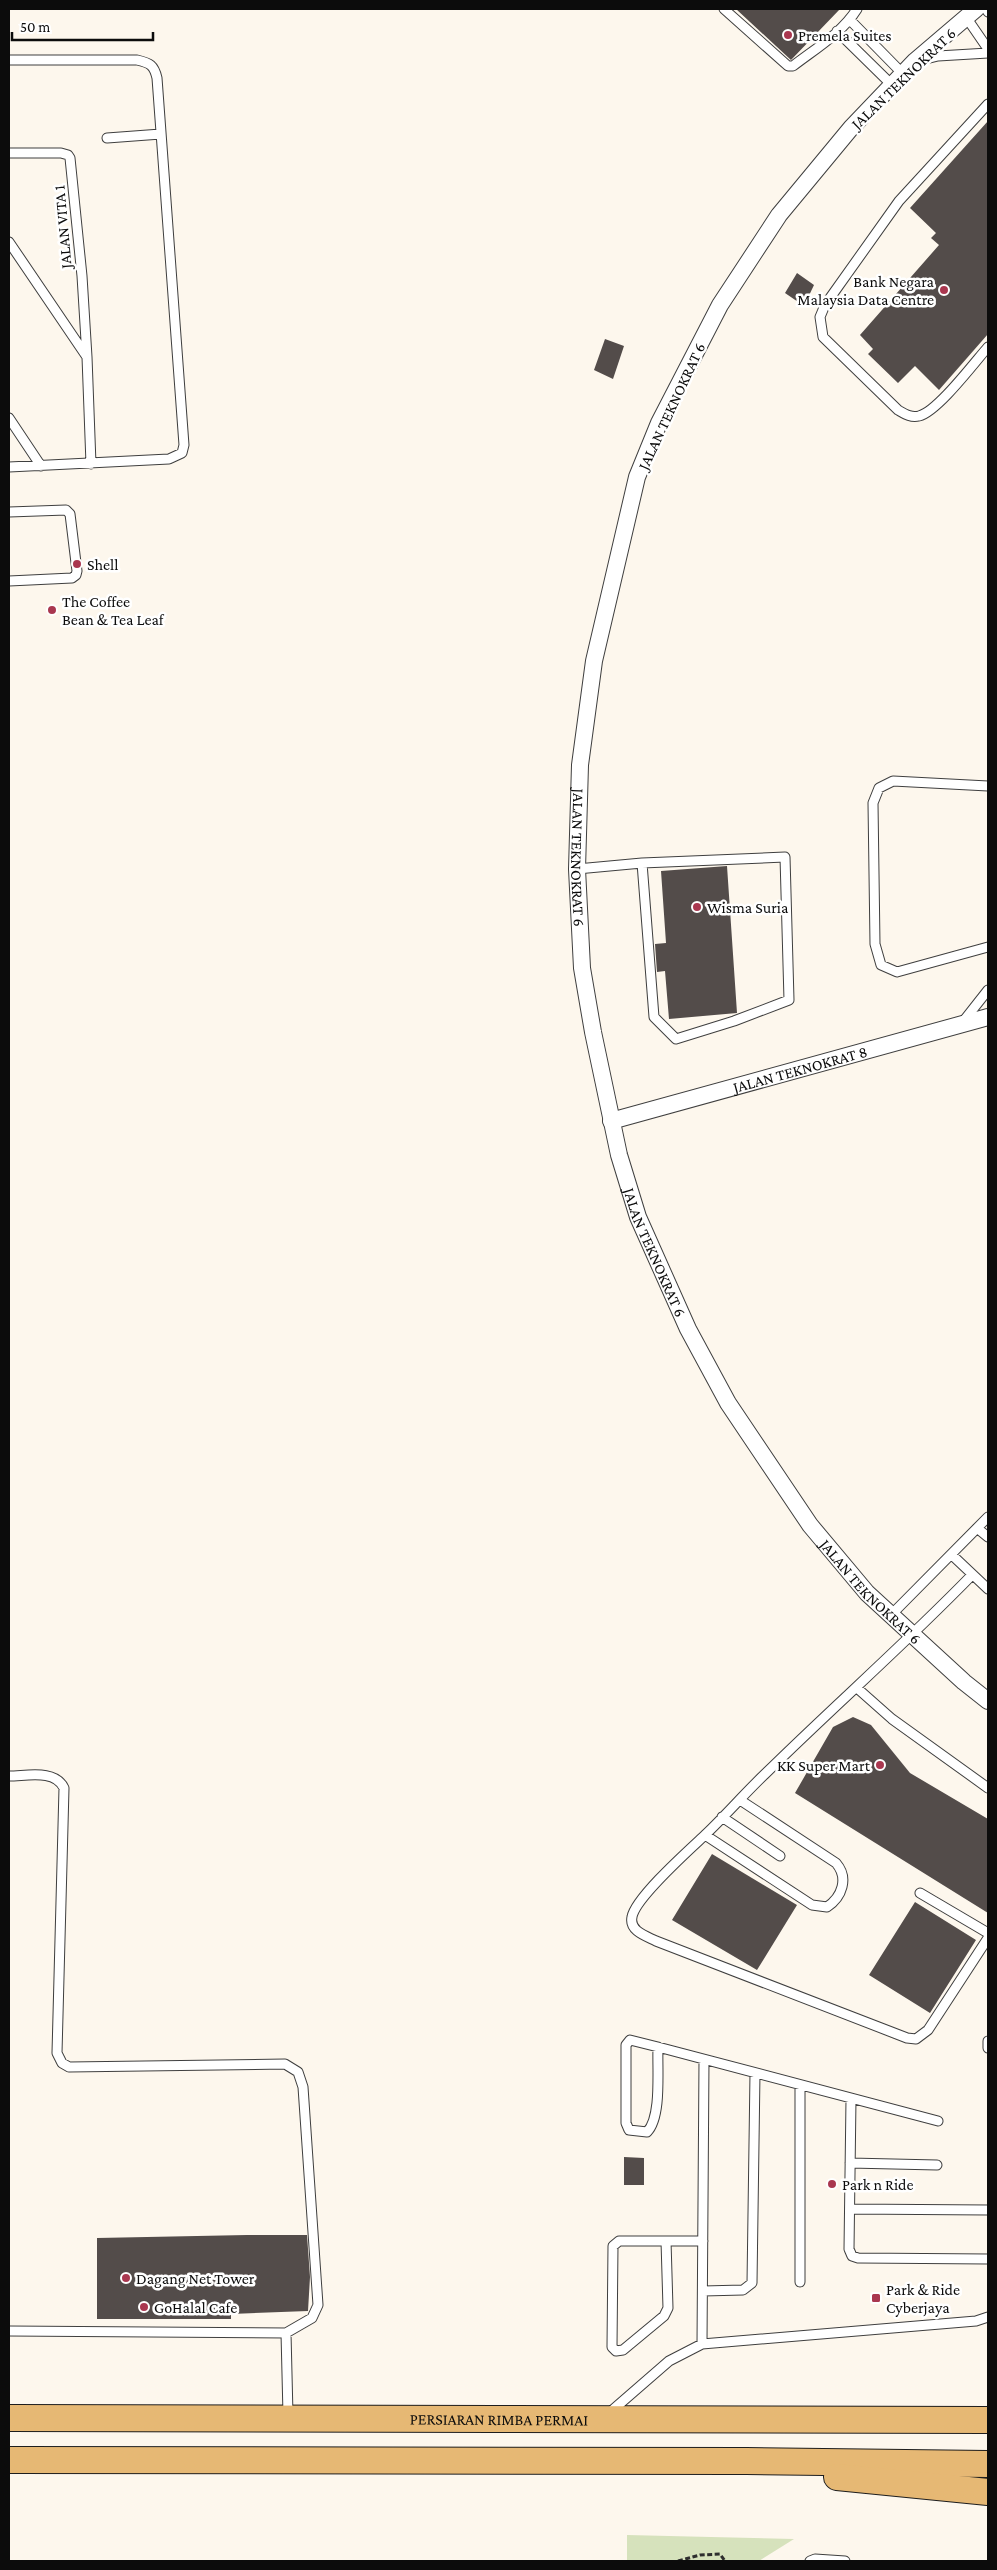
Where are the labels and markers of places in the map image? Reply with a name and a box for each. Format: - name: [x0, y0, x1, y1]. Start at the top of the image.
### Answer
- place label: Premela Suites: [798, 27, 892, 44]
- marker: Premela Suites: [782, 29, 794, 41]
- place label: Bank Negara Malaysia Data Centre: [797, 273, 935, 309]
- marker: Bank Negara Malaysia Data Centre: [938, 284, 950, 296]
- place label: Shell: [87, 556, 119, 573]
- marker: Shell: [71, 558, 83, 570]
- place label: The Coffee Bean & Tea Leaf: [62, 593, 165, 628]
- marker: The Coffee Bean & Tea Leaf: [46, 604, 58, 616]
- place label: Wisma Suria: [707, 899, 789, 916]
- marker: Wisma Suria: [691, 901, 703, 913]
- place label: KK Super Mart: [777, 1757, 871, 1775]
- marker: KK Super Mart: [874, 1759, 886, 1771]
- place label: Park n Ride: [842, 2176, 914, 2193]
- marker: Park n Ride: [826, 2178, 838, 2190]
- place label: Dagang Net Tower: [136, 2270, 255, 2288]
- marker: Dagang Net Tower: [120, 2272, 132, 2284]
- place label: Park & Ride Cyberjaya: [886, 2281, 960, 2317]
- marker: Park & Ride Cyberjaya: [870, 2292, 882, 2304]
- place label: GoHalal Cafe: [154, 2299, 237, 2316]
- marker: GoHalal Cafe: [138, 2301, 150, 2313]

